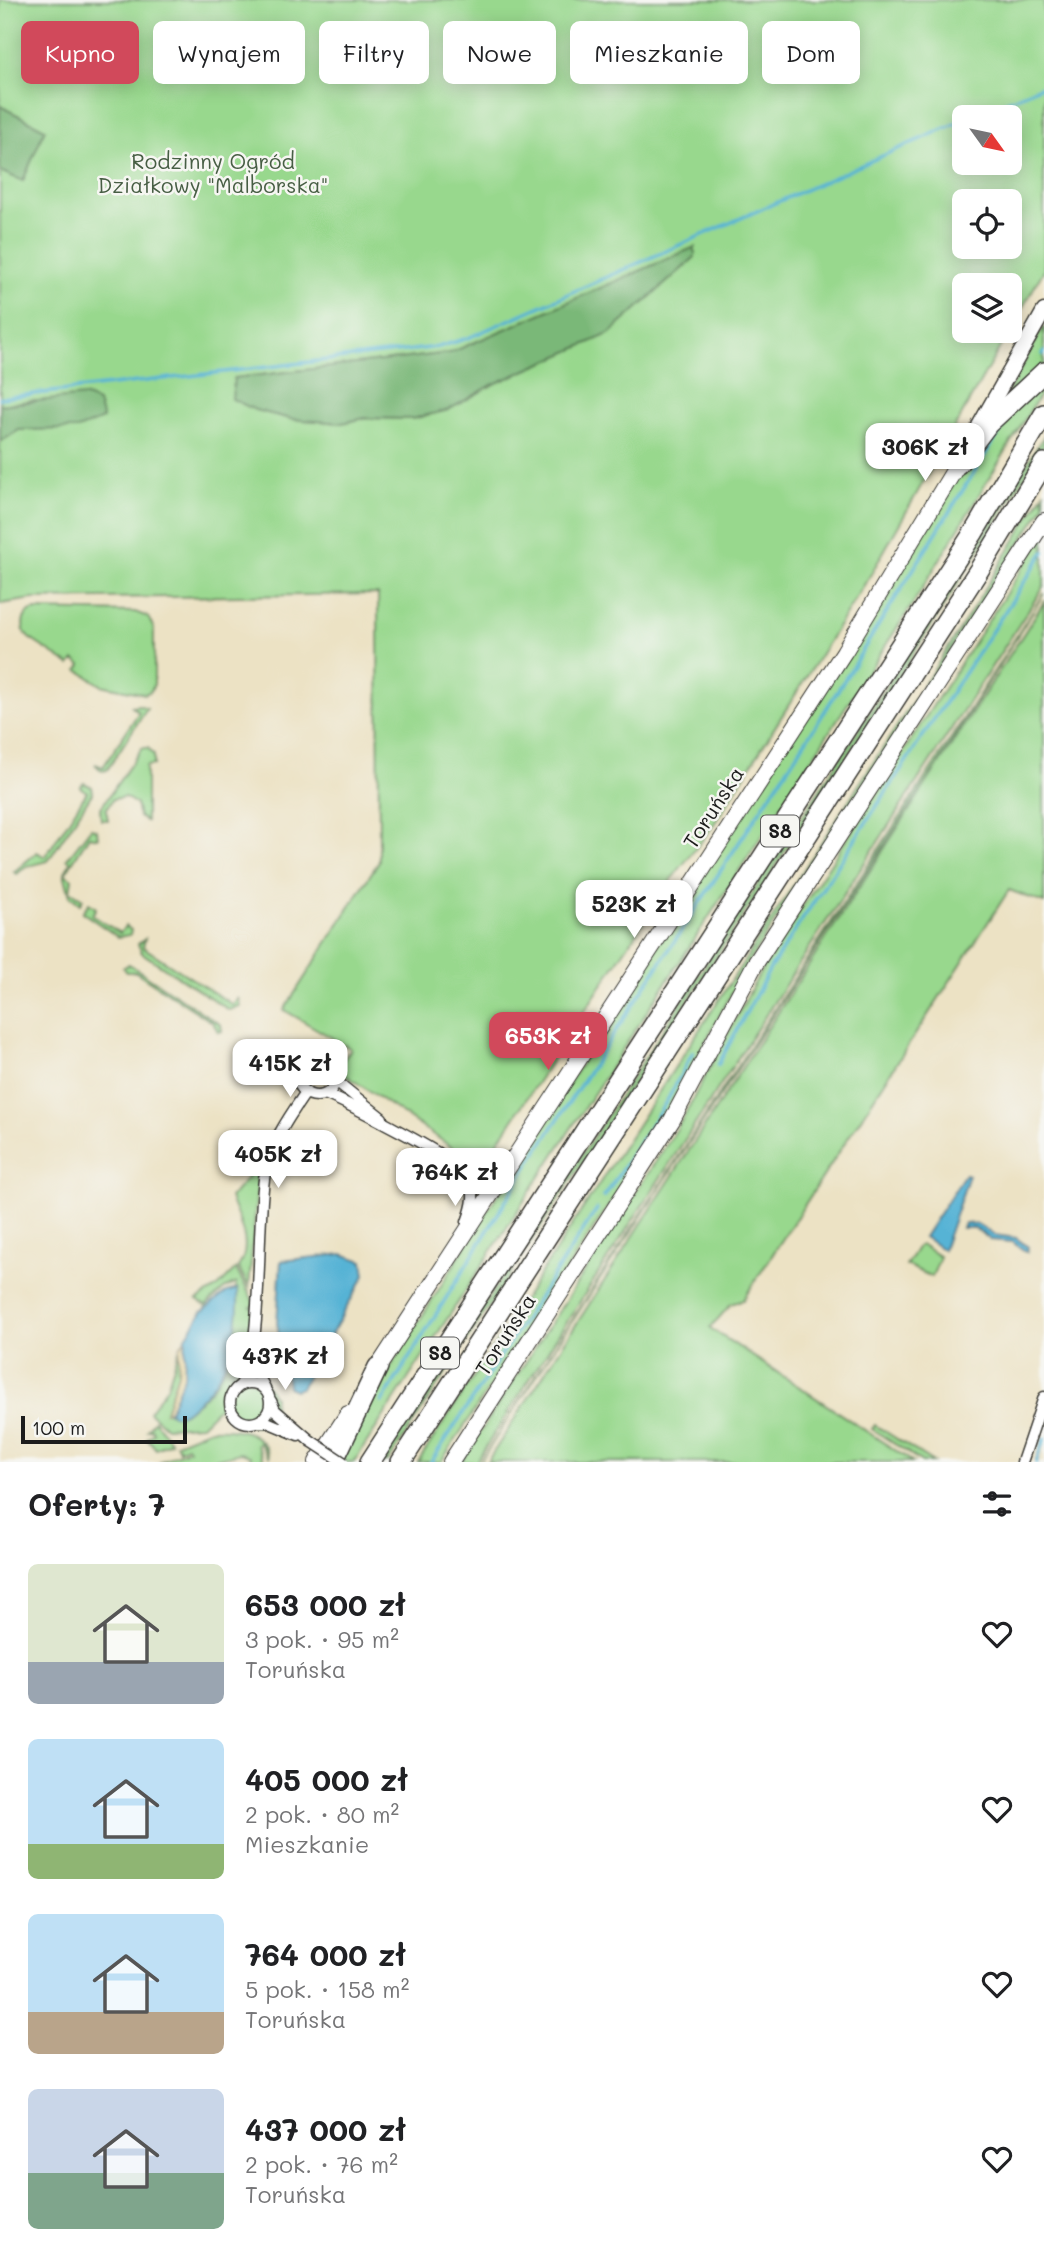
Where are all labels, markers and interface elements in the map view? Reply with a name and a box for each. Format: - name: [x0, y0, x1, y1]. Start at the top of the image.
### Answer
- chip: Kupno: [21, 21, 139, 84]
- chip: Wynajem: [153, 21, 305, 84]
- chip: Filtry: [319, 21, 429, 84]
- chip: Nowe: [443, 21, 556, 84]
- chip: Mieszkanie: [570, 21, 748, 84]
- chip: Dom: [762, 21, 860, 84]
- north arrow: [952, 105, 1022, 175]
- map controls: [952, 105, 1022, 343]
- park label: Rodzinny Ogród Działkowy "Malborska": [98, 147, 328, 198]
- button: locate: [952, 189, 1022, 259]
- button: layers: [952, 273, 1022, 343]
- pin: 306K zł: [860, 424, 990, 483]
- text: 306K zł: [881, 431, 969, 461]
- street label: Toruńska: [676, 761, 749, 853]
- road number: S8: [761, 816, 799, 846]
- pin: 523K zł: [569, 880, 699, 940]
- text: 523K zł: [592, 888, 676, 918]
- pin: 653K zł: [483, 1012, 613, 1072]
- text: 653K zł: [505, 1020, 591, 1050]
- pin: 415K zł: [225, 1040, 355, 1099]
- text: 415K zł: [249, 1047, 331, 1077]
- pin: 405K zł: [213, 1130, 343, 1190]
- text: 405K zł: [234, 1138, 322, 1168]
- pin: 764K zł: [390, 1148, 520, 1208]
- text: 764K zł: [412, 1156, 498, 1186]
- street label: Toruńska: [468, 1288, 541, 1380]
- pin: 437K zł: [220, 1332, 350, 1392]
- road number: S8: [421, 1338, 459, 1368]
- text: 437K zł: [242, 1340, 328, 1370]
- scale bar: [21, 1413, 187, 1445]
- text: 100 m: [32, 1415, 85, 1440]
- text: Oferty: 7: [28, 1484, 165, 1524]
- icon: filters: [978, 1485, 1016, 1523]
- text: 653 000 zł: [245, 1584, 406, 1624]
- icon: home: [84, 1592, 168, 1676]
- icon: heart: [978, 1615, 1016, 1653]
- text: 3 pok. · 95 m²: [245, 1624, 399, 1654]
- text: Toruńska: [245, 1654, 346, 1684]
- text: 405 000 zł: [245, 1759, 408, 1799]
- icon: home: [84, 1767, 168, 1851]
- icon: heart: [978, 1790, 1016, 1828]
- text: 2 pok. · 80 m²: [245, 1799, 399, 1829]
- text: Mieszkanie: [245, 1829, 369, 1859]
- text: 764 000 zł: [245, 1934, 406, 1974]
- icon: home: [84, 1942, 168, 2026]
- icon: heart: [978, 1965, 1016, 2003]
- text: 5 pok. · 158 m²: [245, 1974, 409, 2004]
- text: Toruńska: [245, 2004, 346, 2034]
- text: 437 000 zł: [245, 2109, 406, 2149]
- icon: home: [84, 2117, 168, 2201]
- icon: heart: [978, 2140, 1016, 2178]
- text: 2 pok. · 76 m²: [245, 2149, 398, 2179]
- text: Toruńska: [245, 2179, 346, 2209]

